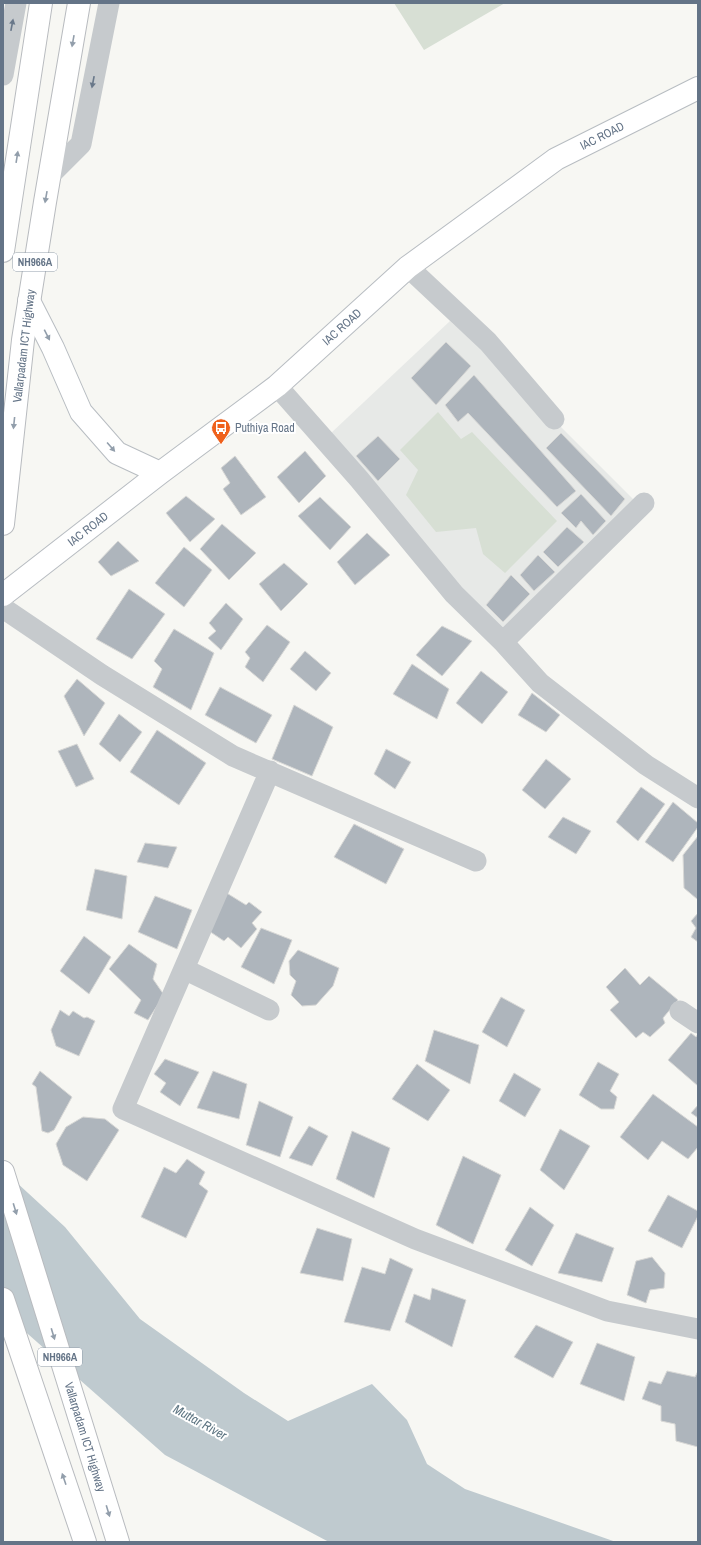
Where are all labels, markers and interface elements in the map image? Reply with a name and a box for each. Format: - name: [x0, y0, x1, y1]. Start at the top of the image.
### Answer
- one-way arrow: [10, 19, 16, 31]
- one-way arrow: [70, 35, 76, 48]
- one-way arrow: [90, 76, 96, 89]
- street label: IAC ROAD: [577, 118, 627, 154]
- one-way arrow: [15, 151, 21, 163]
- one-way arrow: [42, 191, 48, 203]
- road number: NH966A: [13, 253, 57, 271]
- street label: Vallarpadam ICT Highway: [9, 288, 39, 404]
- street label: IAC ROAD: [319, 305, 365, 349]
- one-way arrow: [44, 330, 50, 341]
- one-way arrow: [11, 417, 17, 429]
- bus stop icon: Puthiya Road: [210, 417, 232, 445]
- place label: Puthiya Road: [235, 420, 295, 436]
- one-way arrow: [107, 442, 116, 452]
- street label: IAC ROAD: [64, 508, 112, 550]
- one-way arrow: [12, 1204, 18, 1216]
- one-way arrow: [50, 1328, 56, 1340]
- road number: NH966A: [38, 1348, 82, 1366]
- street label: Vallarpadam ICT Highway: [61, 1380, 109, 1494]
- water label: Muttar River: [170, 1400, 230, 1444]
- one-way arrow: [61, 1472, 67, 1484]
- one-way arrow: [105, 1506, 111, 1518]

